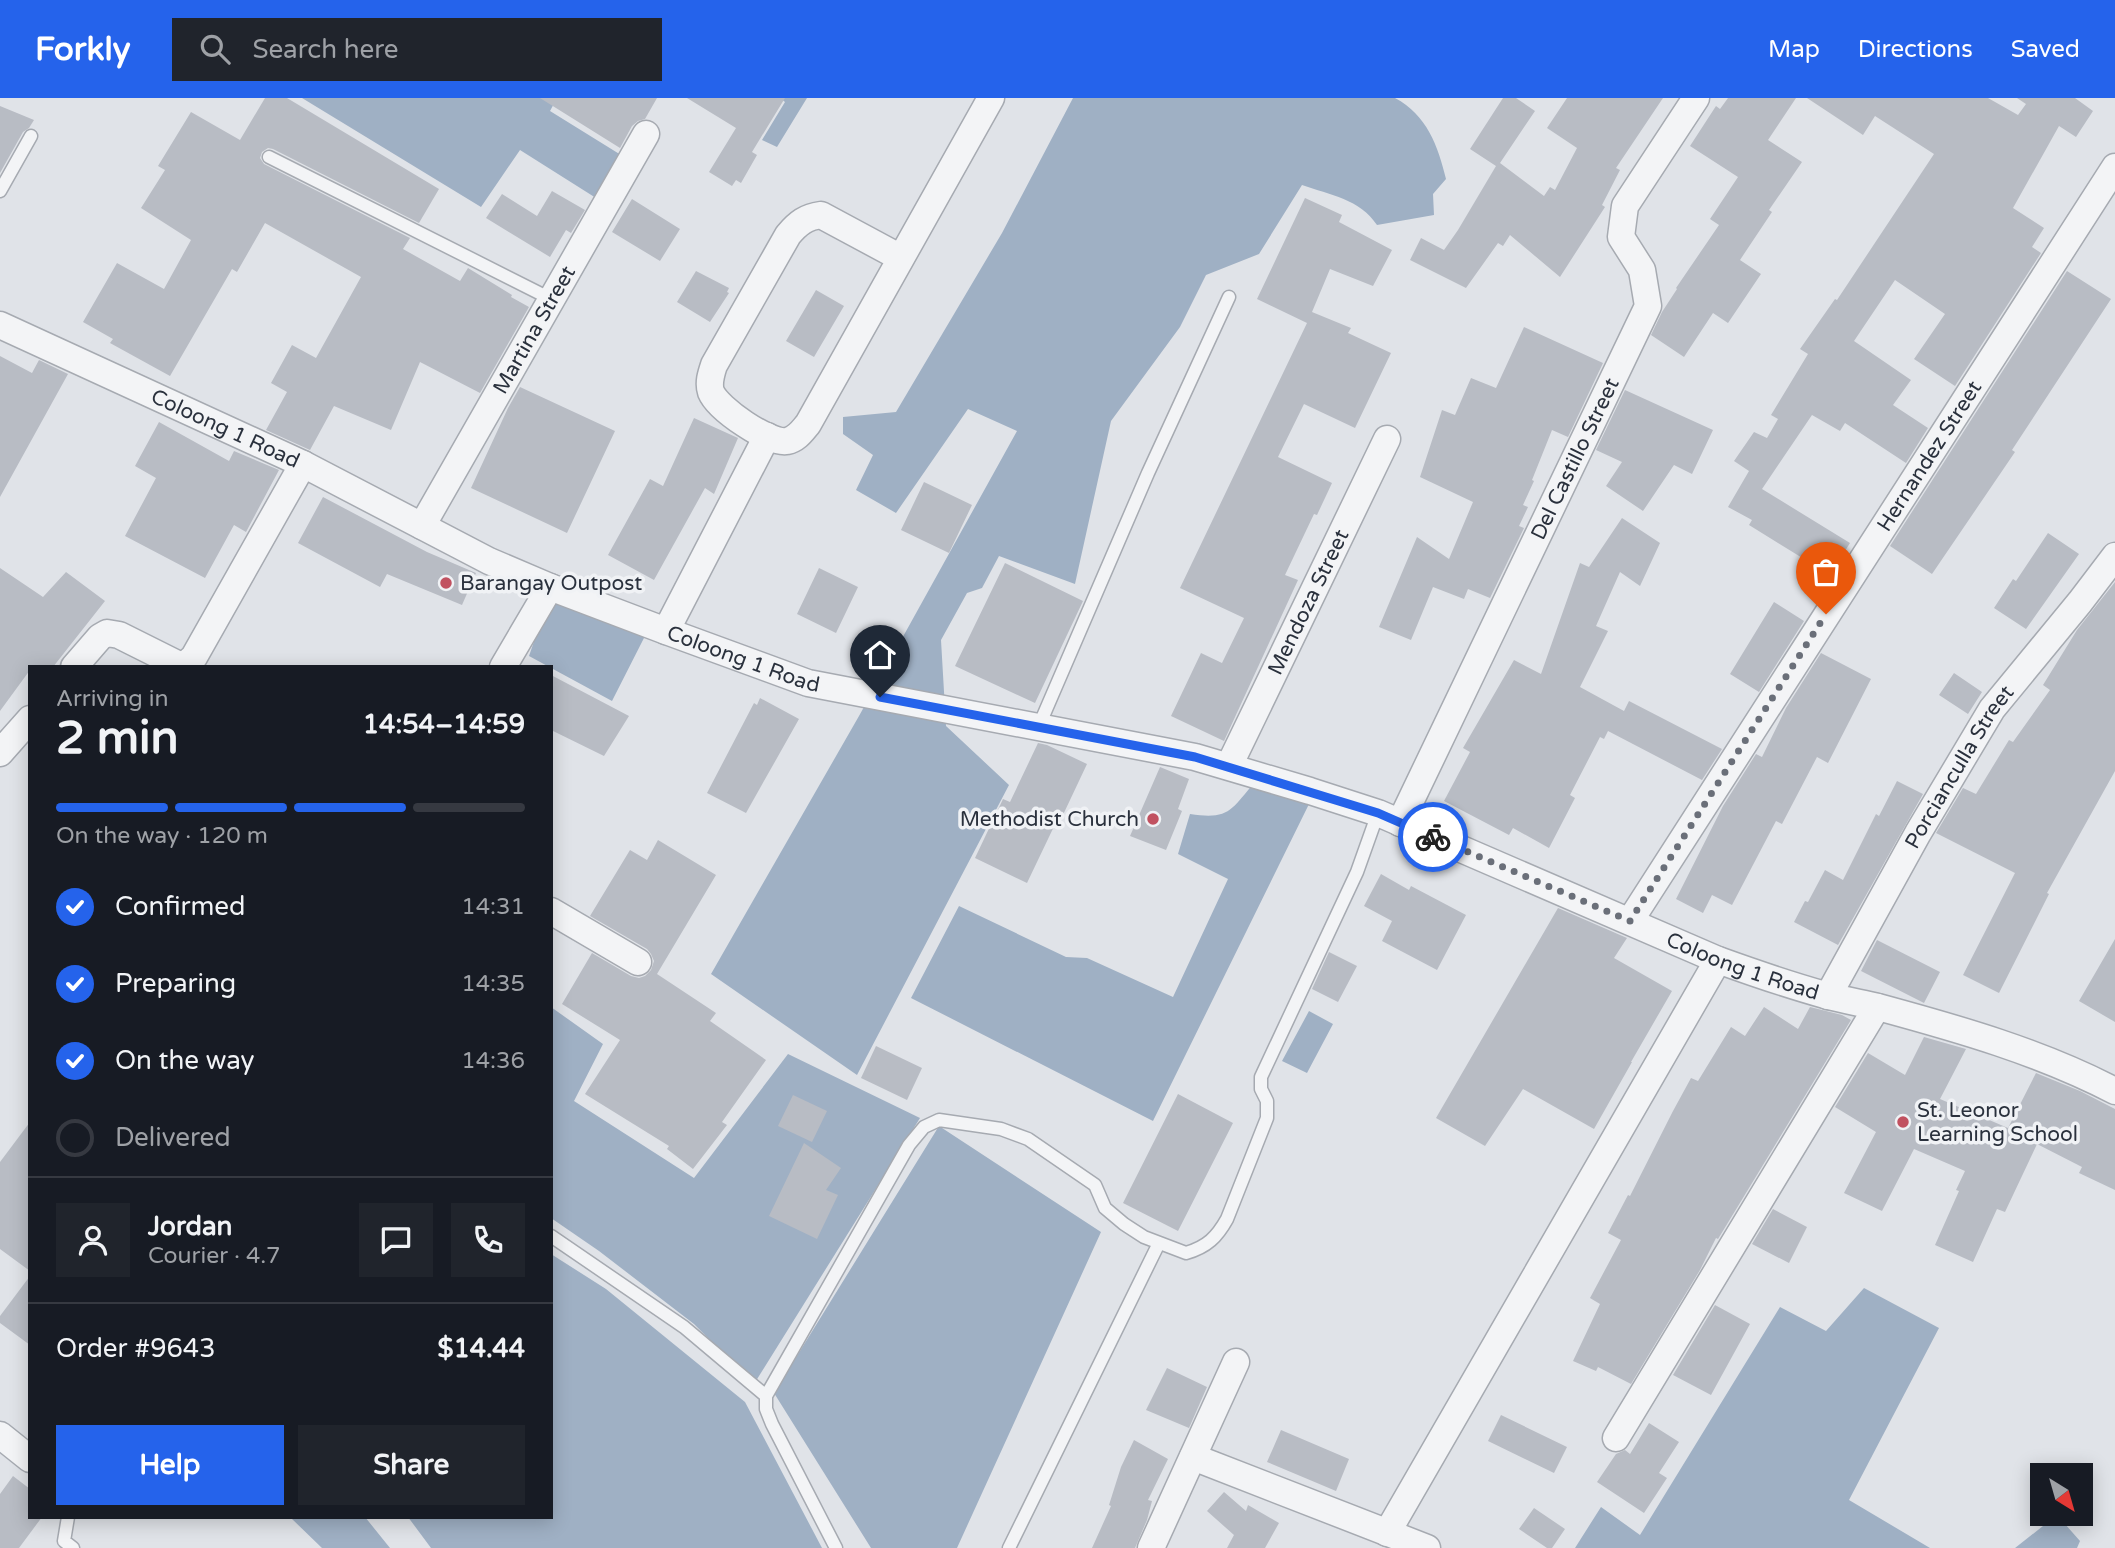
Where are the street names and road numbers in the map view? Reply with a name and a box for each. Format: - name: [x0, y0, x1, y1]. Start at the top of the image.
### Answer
- street label: Martina Street: [488, 261, 581, 399]
- street label: Del Castillo Street: [1526, 374, 1625, 544]
- street label: Hernandez Street: [1872, 376, 1987, 536]
- street label: Coloong 1 Road: [147, 384, 304, 474]
- street label: Mendoza Street: [1263, 526, 1354, 679]
- street label: Coloong 1 Road: [663, 620, 822, 698]
- street label: Porcianculla Street: [1900, 681, 2019, 853]
- street label: Coloong 1 Road: [1662, 927, 1822, 1006]

